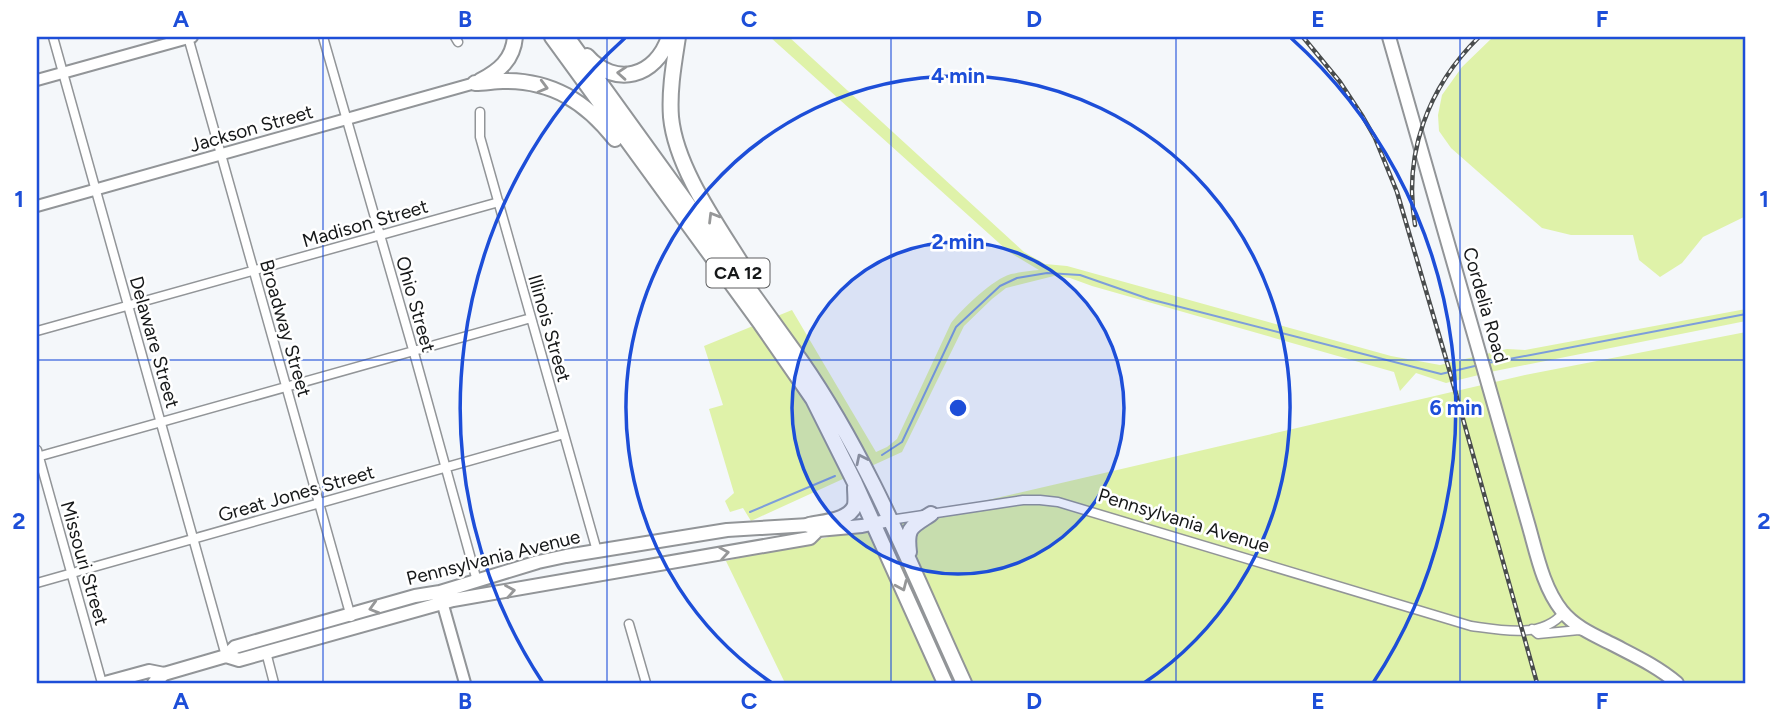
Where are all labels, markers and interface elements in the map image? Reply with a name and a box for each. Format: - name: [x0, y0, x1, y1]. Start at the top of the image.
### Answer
- text: A: [173, 5, 190, 33]
- text: B: [458, 5, 472, 33]
- text: C: [741, 5, 758, 33]
- text: D: [1026, 5, 1042, 33]
- text: E: [1311, 5, 1325, 33]
- text: F: [1596, 5, 1609, 33]
- text: 4 min: [931, 63, 985, 88]
- one-way arrow: [616, 65, 627, 80]
- one-way arrow: [537, 78, 549, 93]
- street label: Jackson Street: [187, 100, 316, 157]
- text: 1: [14, 185, 24, 213]
- text: 1: [1759, 185, 1769, 213]
- street label: Madison Street: [300, 195, 431, 252]
- one-way arrow: [709, 211, 722, 224]
- text: 2 min: [932, 229, 984, 254]
- street label: Cordelia Road: [1458, 245, 1513, 366]
- street label: Ohio Street: [391, 254, 440, 355]
- street label: Broadway Street: [255, 257, 316, 400]
- road number: CA 12: [706, 258, 770, 288]
- street label: Illinois Street: [523, 272, 576, 385]
- street label: Delaware Street: [125, 273, 184, 411]
- text: 6 min: [1430, 395, 1482, 420]
- centre of rings: [946, 396, 970, 420]
- one-way arrow: [855, 454, 869, 466]
- street label: Great Jones Street: [215, 460, 377, 527]
- street label: Pennsylvania Avenue: [1095, 483, 1273, 558]
- street label: Missouri Street: [56, 498, 113, 628]
- text: 2: [12, 507, 26, 535]
- text: 2: [1757, 507, 1771, 535]
- street label: Pennsylvania Avenue: [404, 525, 582, 590]
- one-way arrow: [718, 546, 730, 561]
- one-way arrow: [894, 579, 908, 591]
- one-way arrow: [504, 584, 516, 599]
- one-way arrow: [368, 600, 380, 614]
- text: A: [173, 687, 190, 715]
- text: B: [458, 687, 472, 715]
- text: C: [741, 687, 758, 715]
- text: D: [1026, 687, 1042, 715]
- text: E: [1311, 687, 1325, 715]
- text: F: [1596, 687, 1609, 715]

